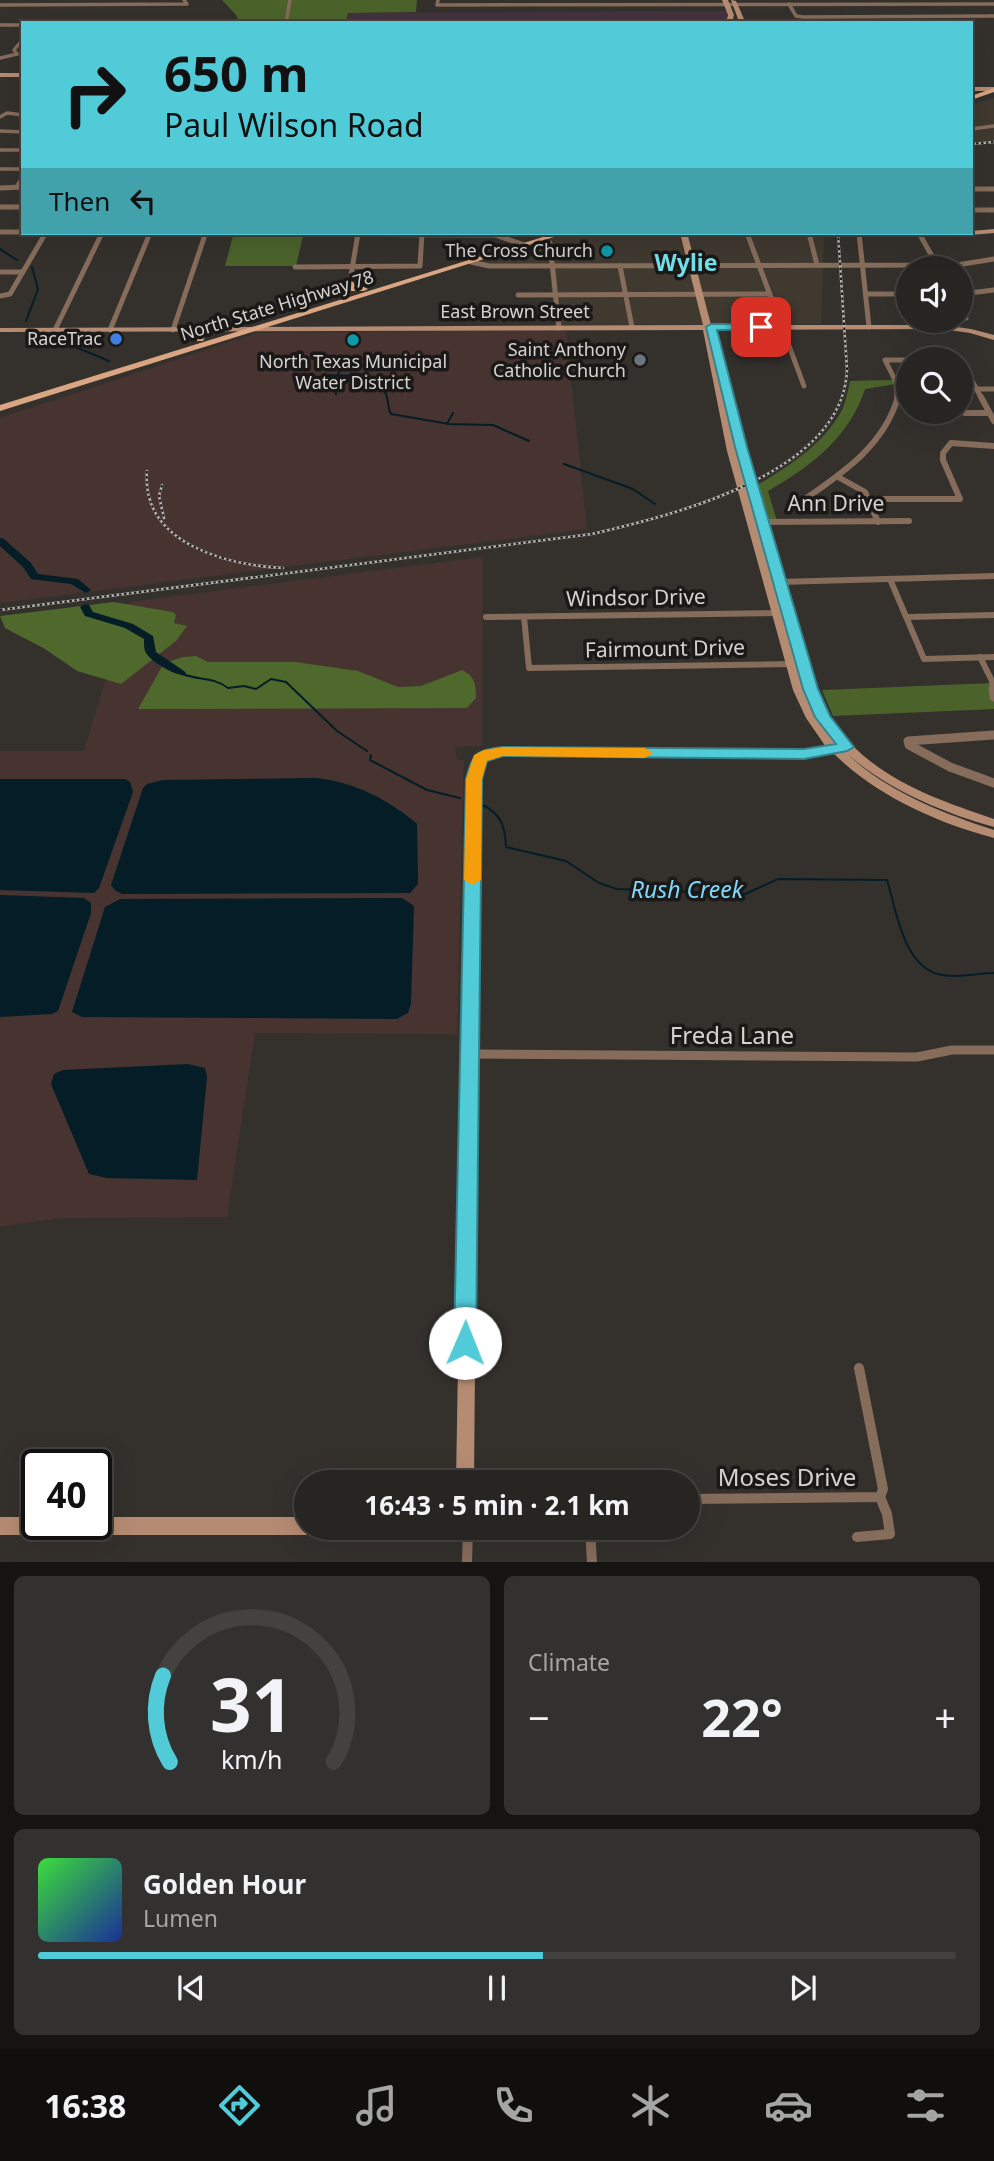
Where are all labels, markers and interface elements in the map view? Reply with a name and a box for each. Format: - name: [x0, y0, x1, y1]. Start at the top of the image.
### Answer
- text: 650 m: [164, 40, 309, 106]
- icon: right: [49, 49, 140, 140]
- text: Paul Wilson Road: [164, 103, 424, 146]
- icon: left: [124, 182, 162, 220]
- text: Then: [49, 183, 110, 219]
- place label: The Cross Church: [445, 238, 593, 262]
- marker: The Cross Church: [599, 243, 615, 259]
- district label: Wylie: [655, 246, 717, 278]
- map controls: [896, 256, 973, 424]
- button: sound: [896, 256, 973, 333]
- street label: North State Highway 78: [177, 264, 376, 346]
- pin: [731, 297, 791, 357]
- street label: East Brown Street: [440, 299, 590, 323]
- icon: arrive: [742, 308, 780, 346]
- place label: RaceTrac: [27, 326, 102, 350]
- marker: RaceTrac: [108, 331, 124, 347]
- marker: North Texas Municipal Water District: [345, 332, 361, 348]
- place label: Saint Anthony Catholic Church: [493, 337, 627, 382]
- button: search: [896, 347, 973, 424]
- place label: North Texas Municipal Water District: [259, 349, 447, 394]
- marker: Saint Anthony Catholic Church: [632, 352, 648, 368]
- street label: Ann Drive: [788, 489, 884, 517]
- street label: Windsor Drive: [566, 582, 706, 612]
- street label: Fairmount Drive: [585, 633, 745, 663]
- water label: Rush Creek: [631, 873, 745, 905]
- street label: Freda Lane: [670, 1018, 794, 1051]
- position arrow: [428, 1306, 502, 1380]
- speed limit sign: 40: [21, 1449, 112, 1540]
- street label: Moses Drive: [718, 1460, 856, 1493]
- text: 16:43 · 5 min · 2.1 km: [364, 1487, 630, 1523]
- text: Climate: [528, 1646, 610, 1678]
- text: 31: [210, 1654, 294, 1753]
- text: 22°: [701, 1681, 783, 1752]
- text: −: [528, 1691, 550, 1743]
- text: +: [934, 1691, 956, 1743]
- text: km/h: [221, 1741, 283, 1775]
- text: Golden Hour: [143, 1866, 306, 1902]
- text: Lumen: [143, 1902, 218, 1934]
- icon: previous: [172, 1969, 210, 2007]
- icon: pause: [478, 1969, 516, 2007]
- icon: next: [784, 1969, 822, 2007]
- icon: directions: [215, 2081, 264, 2130]
- icon: music: [352, 2081, 401, 2130]
- icon: phone: [489, 2081, 538, 2130]
- icon: climate: [626, 2081, 675, 2130]
- icon: car: [764, 2081, 813, 2130]
- icon: filters: [901, 2081, 950, 2130]
- text: 16:38: [44, 2084, 126, 2127]

